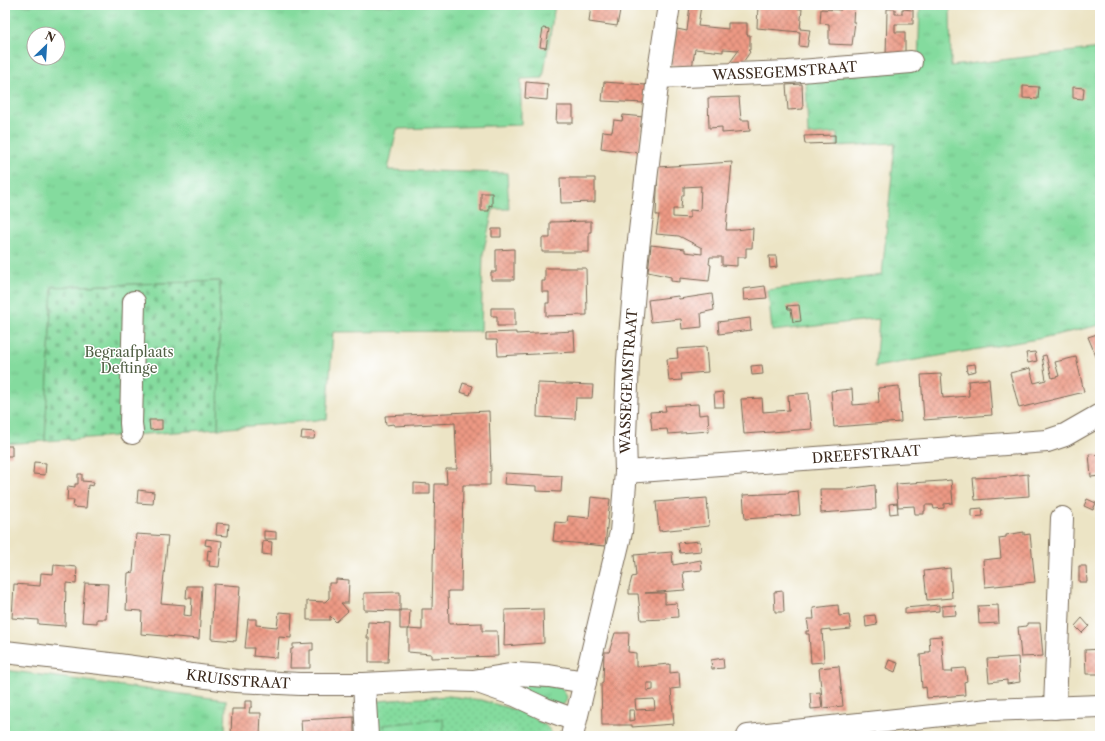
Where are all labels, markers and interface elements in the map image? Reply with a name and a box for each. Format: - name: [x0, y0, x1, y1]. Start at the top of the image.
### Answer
- north arrow: [26, 26, 66, 66]
- text: N: [43, 29, 58, 45]
- street label: WASSEGEMSTRAAT: [711, 57, 859, 84]
- street label: WASSEGEMSTRAAT: [616, 307, 642, 455]
- park label: Begraafplaats Deftinge: [84, 343, 174, 377]
- street label: DREEFSTRAAT: [811, 441, 922, 467]
- street label: KRUISSTRAAT: [185, 665, 291, 693]

